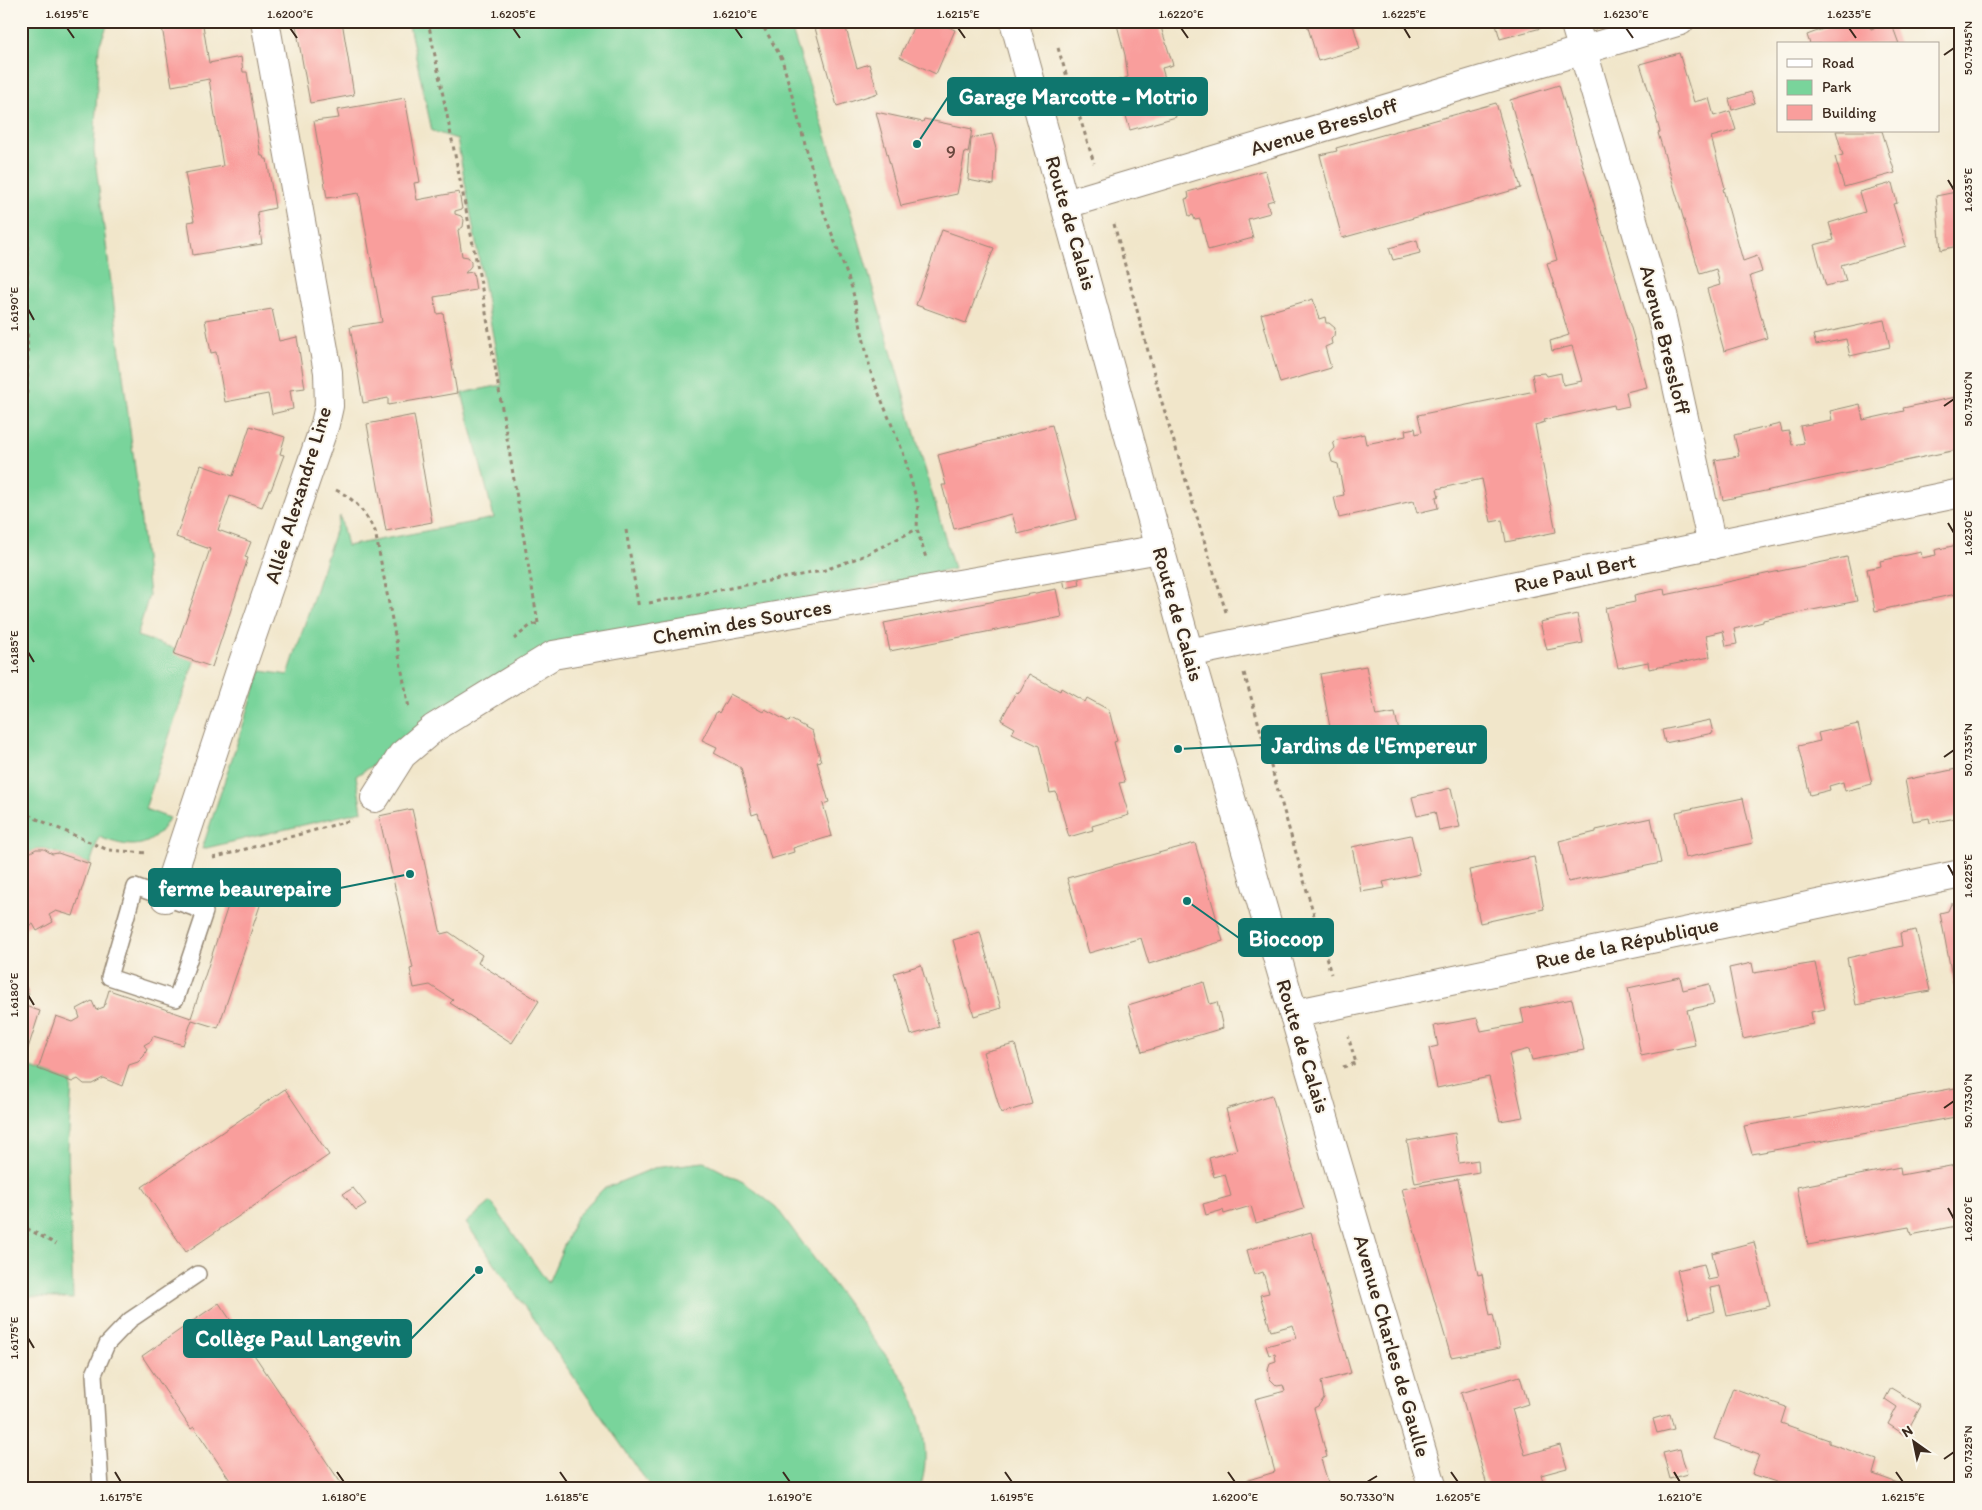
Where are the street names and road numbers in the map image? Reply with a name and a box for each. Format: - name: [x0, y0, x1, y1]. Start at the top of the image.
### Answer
- street label: Avenue Bressloff: [1247, 92, 1401, 161]
- street label: Route de Calais: [1040, 153, 1103, 293]
- street label: Avenue Bressloff: [1635, 263, 1696, 418]
- street label: Allée Alexandre Line: [259, 403, 336, 586]
- street label: Route de Calais: [1147, 544, 1210, 684]
- street label: Rue Paul Bert: [1512, 547, 1638, 598]
- street label: Chemin des Sources: [651, 593, 833, 650]
- street label: Rue de la République: [1533, 911, 1721, 974]
- street label: Route de Calais: [1271, 976, 1336, 1116]
- street label: Avenue Charles de Gaulle: [1349, 1232, 1436, 1460]

